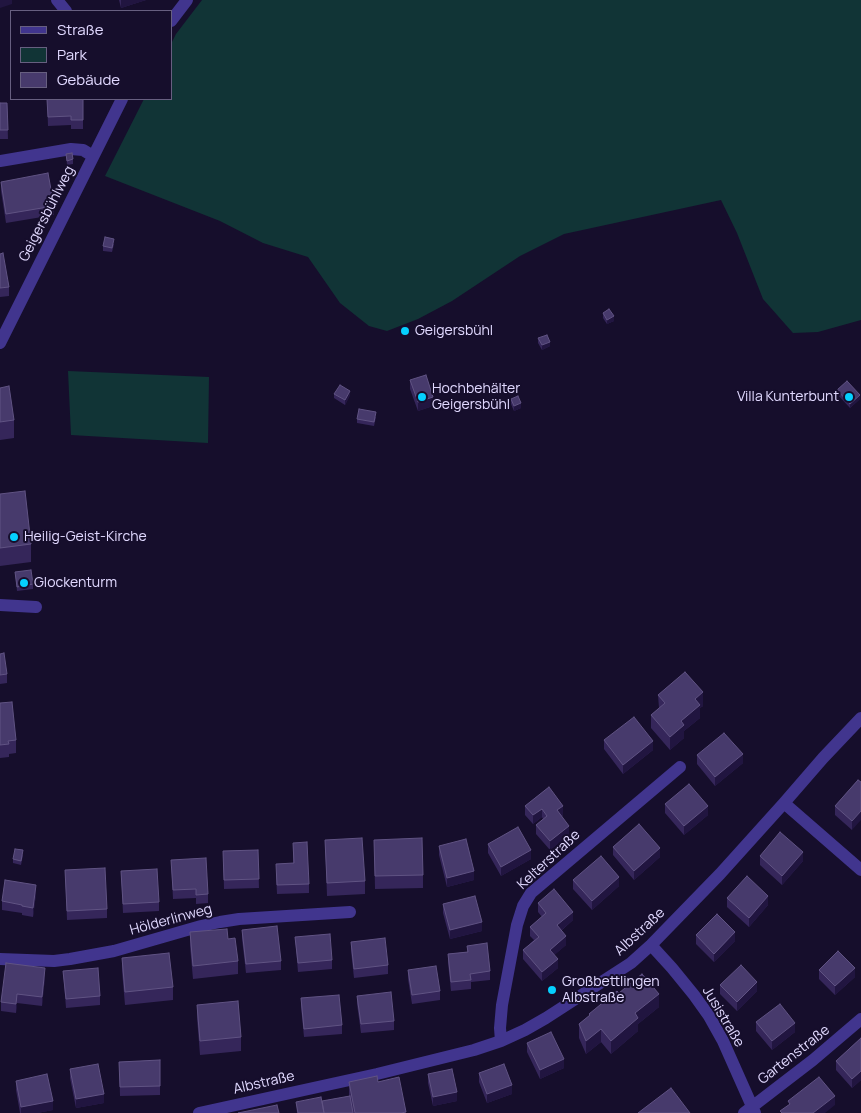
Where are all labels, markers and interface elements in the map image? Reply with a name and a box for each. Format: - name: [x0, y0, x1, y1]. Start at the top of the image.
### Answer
- legend: [10, 10, 172, 100]
- text: Straße: [57, 19, 103, 40]
- text: Park: [57, 44, 87, 65]
- text: Gebäude: [57, 69, 120, 90]
- street label: Geigersbühlweg: [16, 163, 78, 265]
- place label: Geigersbühl: [415, 323, 493, 339]
- marker: Geigersbühl: [399, 325, 411, 337]
- place label: Hochbehälter Geigersbühl: [432, 381, 520, 414]
- place label: Villa Kunterbunt: [737, 389, 839, 405]
- marker: Hochbehälter Geigersbühl: [416, 391, 428, 403]
- marker: Villa Kunterbunt: [843, 391, 855, 403]
- place label: Heilig-Geist-Kirche: [24, 529, 147, 545]
- marker: Heilig-Geist-Kirche: [8, 531, 20, 543]
- place label: Glockenturm: [34, 575, 117, 591]
- marker: Glockenturm: [18, 577, 30, 589]
- street label: Kelterstraße: [514, 827, 584, 893]
- street label: Hölderlinweg: [128, 901, 214, 939]
- street label: Albstraße: [611, 905, 669, 959]
- place label: Großbettlingen Albstraße: [562, 974, 660, 1006]
- marker: Großbettlingen Albstraße: [546, 984, 558, 996]
- street label: Jusistraße: [698, 984, 748, 1050]
- street label: Gartenstraße: [755, 1022, 833, 1088]
- street label: Albstraße: [232, 1068, 296, 1098]

